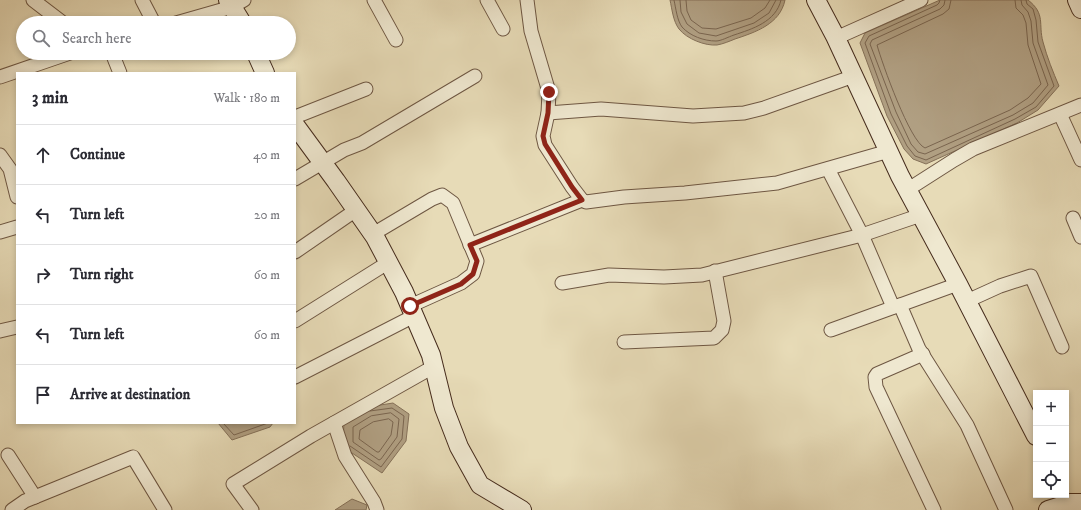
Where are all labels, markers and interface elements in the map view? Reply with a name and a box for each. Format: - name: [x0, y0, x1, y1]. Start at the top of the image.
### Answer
- search box: [16, 16, 296, 60]
- icon: search: [30, 27, 52, 49]
- text: Search here: [62, 29, 131, 48]
- route end: [540, 83, 558, 101]
- text: 3 min: [32, 87, 68, 109]
- text: Walk · 180 m: [213, 90, 280, 106]
- icon: ahead: [32, 144, 54, 166]
- text: Continue: [70, 145, 125, 164]
- text: 40 m: [253, 147, 280, 163]
- icon: left: [32, 204, 54, 226]
- text: Turn left: [70, 205, 124, 224]
- text: 20 m: [254, 207, 280, 223]
- icon: right: [32, 264, 54, 286]
- text: Turn right: [70, 265, 133, 284]
- text: 60 m: [254, 267, 280, 283]
- route start: [401, 297, 419, 315]
- icon: left: [32, 324, 54, 346]
- text: Turn left: [70, 325, 124, 344]
- text: 60 m: [254, 327, 280, 343]
- icon: arrive: [32, 384, 54, 406]
- text: Arrive at destination: [70, 385, 190, 404]
- map controls: [1033, 390, 1069, 498]
- button: +: [1033, 390, 1069, 426]
- button: −: [1033, 426, 1069, 462]
- button: locate: [1033, 462, 1069, 498]

